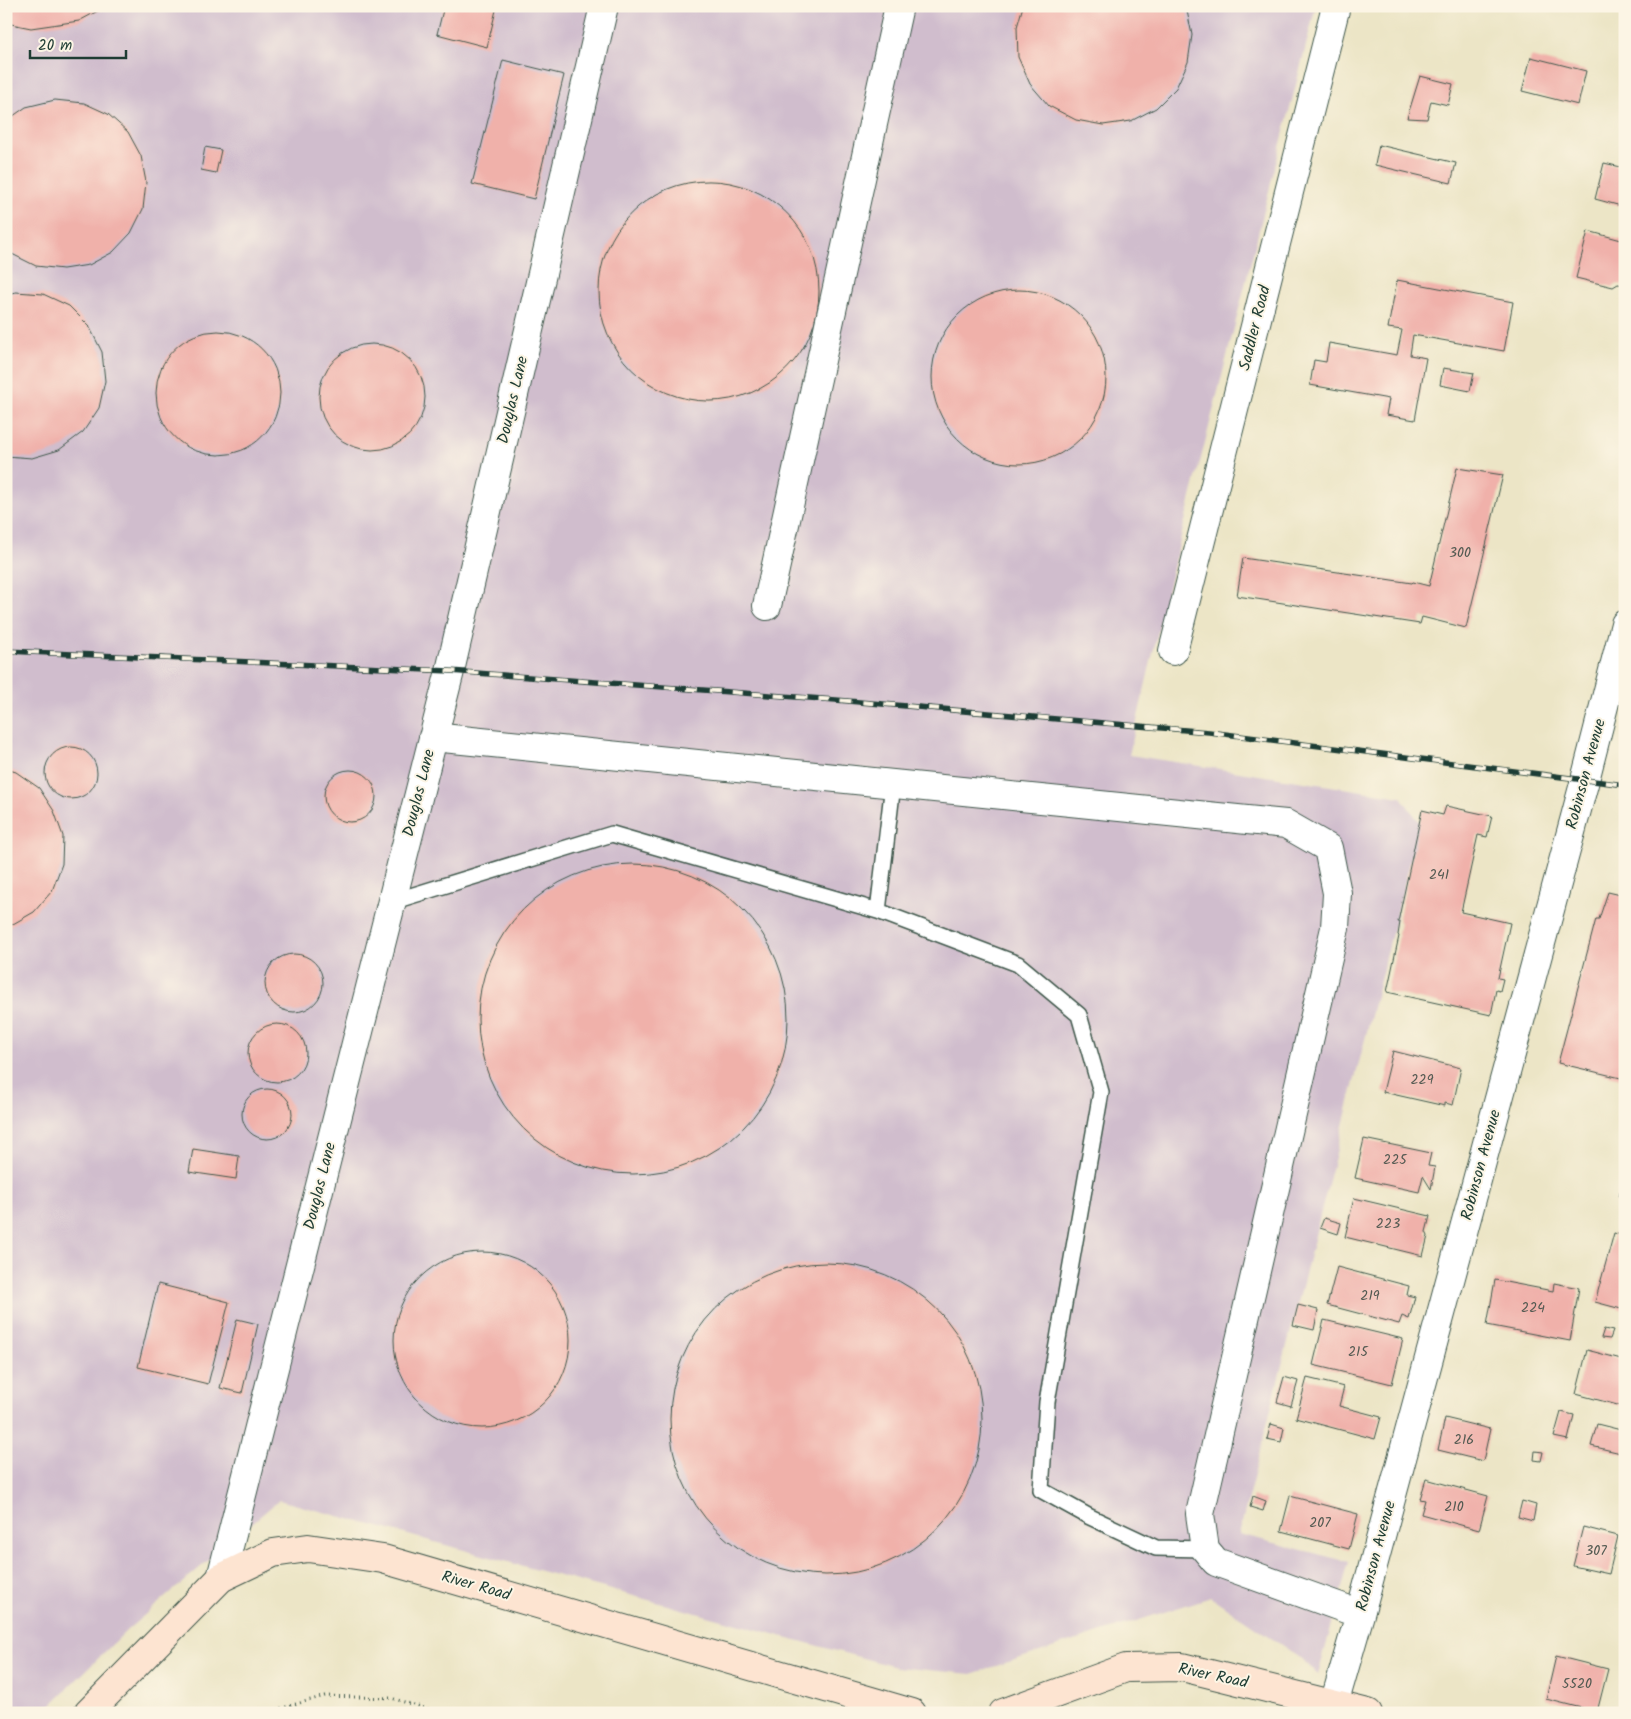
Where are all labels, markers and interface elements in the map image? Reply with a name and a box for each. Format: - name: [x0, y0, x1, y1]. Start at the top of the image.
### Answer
- scale bar: [30, 28, 126, 60]
- text: 20 m: [38, 34, 72, 58]
- street label: Saddler Road: [1232, 282, 1278, 373]
- street label: Douglas Lane: [491, 354, 535, 446]
- house number: 300: [1449, 542, 1471, 564]
- street label: Robinson Avenue: [1559, 716, 1613, 832]
- street label: Douglas Lane: [396, 747, 442, 839]
- house number: 241: [1429, 864, 1449, 886]
- house number: 229: [1410, 1069, 1434, 1091]
- street label: Robinson Avenue: [1454, 1107, 1508, 1223]
- street label: Douglas Lane: [297, 1140, 343, 1232]
- house number: 225: [1383, 1149, 1408, 1171]
- house number: 223: [1376, 1213, 1400, 1235]
- house number: 219: [1360, 1285, 1380, 1307]
- house number: 224: [1521, 1297, 1545, 1319]
- house number: 215: [1348, 1341, 1369, 1363]
- house number: 216: [1454, 1429, 1474, 1451]
- house number: 210: [1444, 1496, 1464, 1518]
- street label: Robinson Avenue: [1349, 1498, 1403, 1614]
- house number: 207: [1309, 1512, 1331, 1534]
- house number: 307: [1585, 1540, 1607, 1562]
- street label: River Road: [438, 1564, 514, 1608]
- street label: River Road: [1176, 1656, 1251, 1696]
- house number: 5520: [1562, 1673, 1592, 1695]

